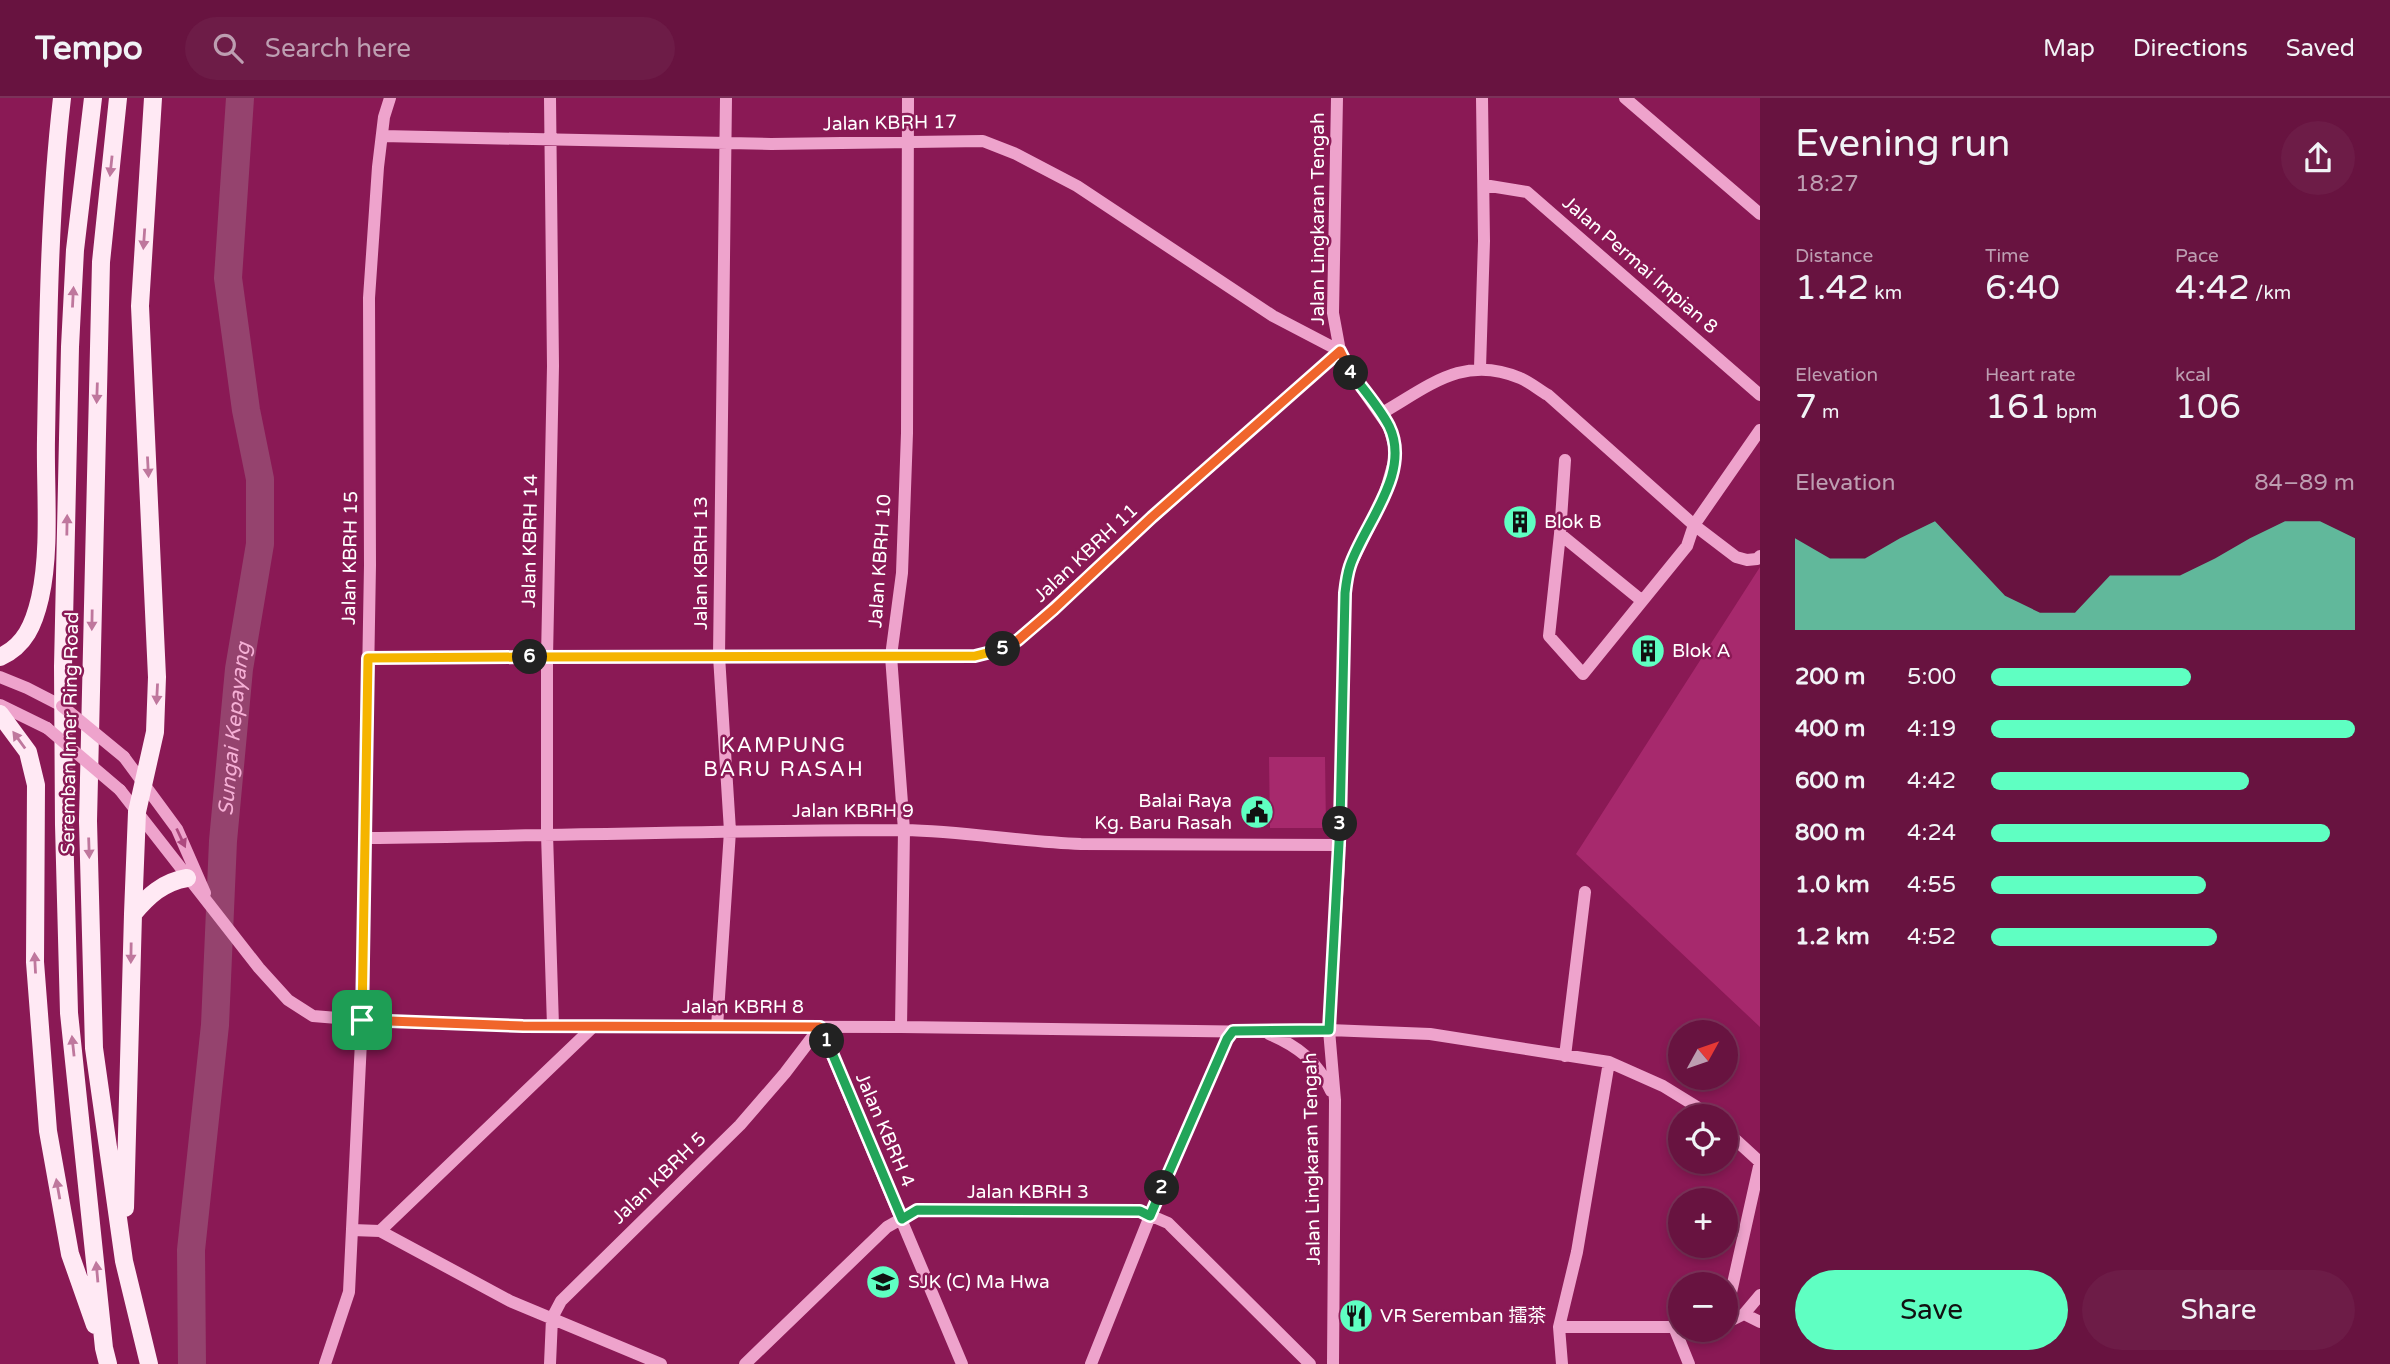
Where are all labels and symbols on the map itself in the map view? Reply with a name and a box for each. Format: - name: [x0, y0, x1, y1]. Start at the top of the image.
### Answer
- street label: Jalan KBRH 17: [823, 111, 957, 135]
- street label: Jalan Lingkaran Tengah: [1307, 113, 1329, 325]
- one-way arrow: [105, 155, 116, 177]
- street label: Jalan Permai Impian 8: [1558, 192, 1722, 338]
- one-way arrow: [138, 229, 149, 251]
- one-way arrow: [68, 286, 79, 308]
- pin: 4: [1334, 356, 1368, 390]
- one-way arrow: [92, 382, 103, 404]
- one-way arrow: [143, 456, 154, 478]
- street label: Jalan KBRH 14: [518, 474, 542, 608]
- street label: Jalan KBRH 15: [338, 491, 362, 625]
- street label: Jalan KBRH 10: [864, 493, 896, 629]
- street label: Jalan KBRH 13: [690, 496, 712, 630]
- street label: Jalan KBRH 11: [1029, 499, 1143, 607]
- building icon: Blok B: [1501, 503, 1539, 541]
- place label: Blok B: [1544, 511, 1602, 533]
- one-way arrow: [61, 513, 72, 535]
- one-way arrow: [86, 610, 97, 632]
- street label: Seremban Inner Ring Road: [57, 611, 83, 855]
- pin: 5: [986, 632, 1020, 666]
- building icon: Blok A: [1629, 632, 1667, 670]
- water label: Sungai Kepayang: [213, 639, 256, 817]
- pin: 6: [512, 640, 548, 674]
- place label: Blok A: [1672, 640, 1731, 662]
- one-way arrow: [151, 683, 162, 705]
- one-way arrow: [11, 731, 26, 749]
- district label: KAMPUNG BARU RASAH: [703, 733, 865, 782]
- place label: Balai Raya Kg. Baru Rasah: [1094, 790, 1232, 834]
- public building icon: Balai Raya Kg. Baru Rasah: [1238, 793, 1276, 831]
- street label: Jalan KBRH 9: [792, 800, 914, 822]
- pin: 3: [1322, 806, 1358, 842]
- one-way arrow: [175, 828, 186, 848]
- one-way arrow: [83, 837, 94, 859]
- one-way arrow: [126, 943, 137, 965]
- one-way arrow: [30, 952, 41, 974]
- pin: [332, 990, 392, 1050]
- street label: Jalan KBRH 8: [682, 996, 804, 1018]
- north arrow: [1668, 1020, 1738, 1090]
- pin: 1: [810, 1024, 844, 1058]
- one-way arrow: [67, 1035, 78, 1057]
- street label: Jalan Lingkaran Tengah: [1299, 1052, 1325, 1266]
- street label: Jalan KBRH 4: [851, 1070, 919, 1191]
- street label: Jalan KBRH 5: [607, 1128, 711, 1228]
- pin: 2: [1144, 1170, 1180, 1206]
- one-way arrow: [52, 1178, 63, 1200]
- street label: Jalan KBRH 3: [967, 1181, 1089, 1203]
- one-way arrow: [91, 1261, 102, 1283]
- school or university icon: SJK (C) Ma Hwa: [864, 1263, 902, 1301]
- place label: SJK (C) Ma Hwa: [908, 1271, 1050, 1293]
- restaurant icon: VR Seremban 擂茶: [1337, 1297, 1375, 1335]
- place label: VR Seremban 擂茶: [1380, 1305, 1546, 1327]

